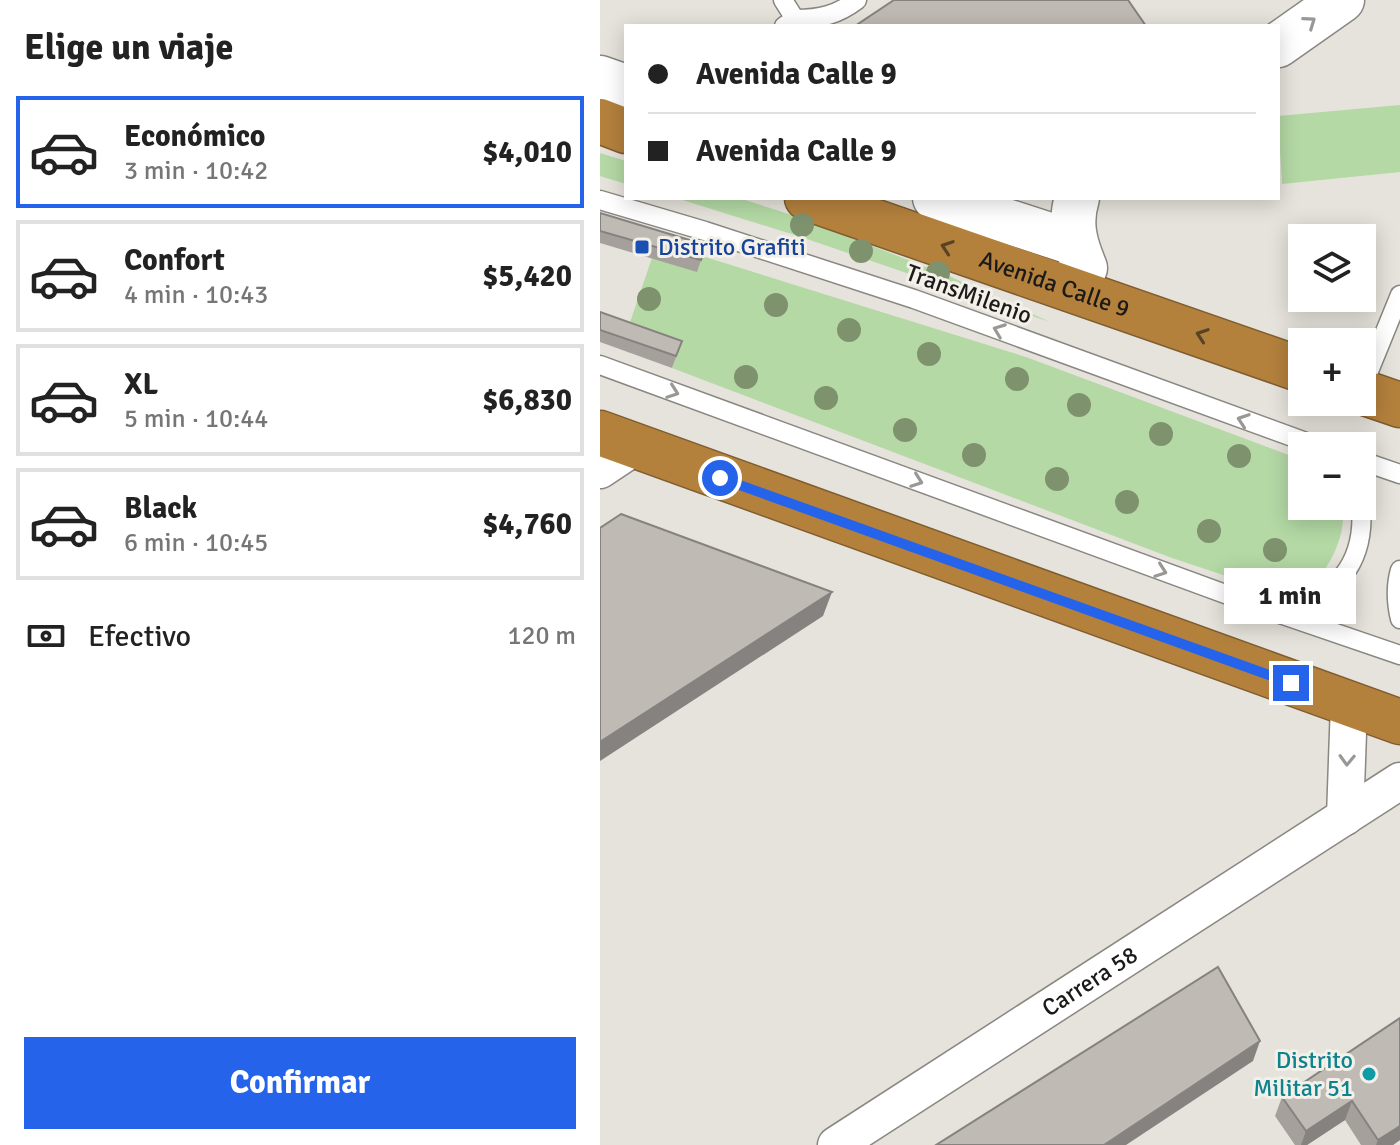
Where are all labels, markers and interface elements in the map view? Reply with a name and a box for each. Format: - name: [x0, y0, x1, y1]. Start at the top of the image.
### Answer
- one-way arrow: [1302, 17, 1316, 32]
- text: Elige un viaje: [24, 25, 233, 70]
- text: Avenida Calle 9: [696, 56, 897, 93]
- icon: car: [28, 116, 100, 188]
- text: Económico: [124, 118, 266, 155]
- text: Avenida Calle 9: [696, 133, 897, 170]
- text: $4,010: [482, 134, 572, 171]
- text: 3 min · 10:42: [124, 155, 268, 187]
- map controls: [1288, 224, 1376, 520]
- button: layers: [1288, 224, 1376, 312]
- place label: Distrito Grafiti: [658, 232, 806, 262]
- marker: Distrito Grafiti: [633, 238, 651, 256]
- icon: car: [28, 240, 100, 312]
- one-way arrow: [940, 241, 954, 257]
- text: Confort: [124, 242, 225, 279]
- street label: Avenida Calle 9: [975, 244, 1134, 324]
- street label: TransMilenio: [902, 257, 1036, 331]
- text: $5,420: [482, 258, 572, 295]
- text: 4 min · 10:43: [124, 279, 268, 311]
- one-way arrow: [993, 323, 1007, 340]
- one-way arrow: [1196, 328, 1210, 345]
- button: +: [1288, 328, 1376, 416]
- icon: car: [28, 364, 100, 436]
- text: XL: [124, 366, 158, 403]
- text: $6,830: [482, 382, 572, 419]
- one-way arrow: [665, 382, 679, 399]
- text: 5 min · 10:44: [124, 403, 268, 435]
- one-way arrow: [1237, 413, 1251, 430]
- button: −: [1288, 432, 1376, 520]
- route start: [702, 460, 738, 496]
- one-way arrow: [909, 472, 923, 488]
- icon: car: [28, 488, 100, 560]
- text: Black: [124, 490, 197, 527]
- text: $4,760: [482, 506, 572, 543]
- text: 6 min · 10:45: [124, 527, 268, 559]
- one-way arrow: [1154, 561, 1168, 578]
- callout: 1 min: [1225, 567, 1357, 623]
- text: 1 min: [1259, 580, 1321, 612]
- icon: cash: [24, 614, 68, 658]
- text: Efectivo: [88, 618, 191, 655]
- text: 120 m: [507, 620, 576, 652]
- route end: [1273, 665, 1309, 701]
- one-way arrow: [1338, 754, 1355, 767]
- street label: Carrera 58: [1036, 939, 1143, 1023]
- button: Confirmar: [24, 1037, 576, 1129]
- place label: Distrito Militar 51: [1253, 1045, 1353, 1103]
- marker: Distrito Militar 51: [1360, 1065, 1378, 1083]

